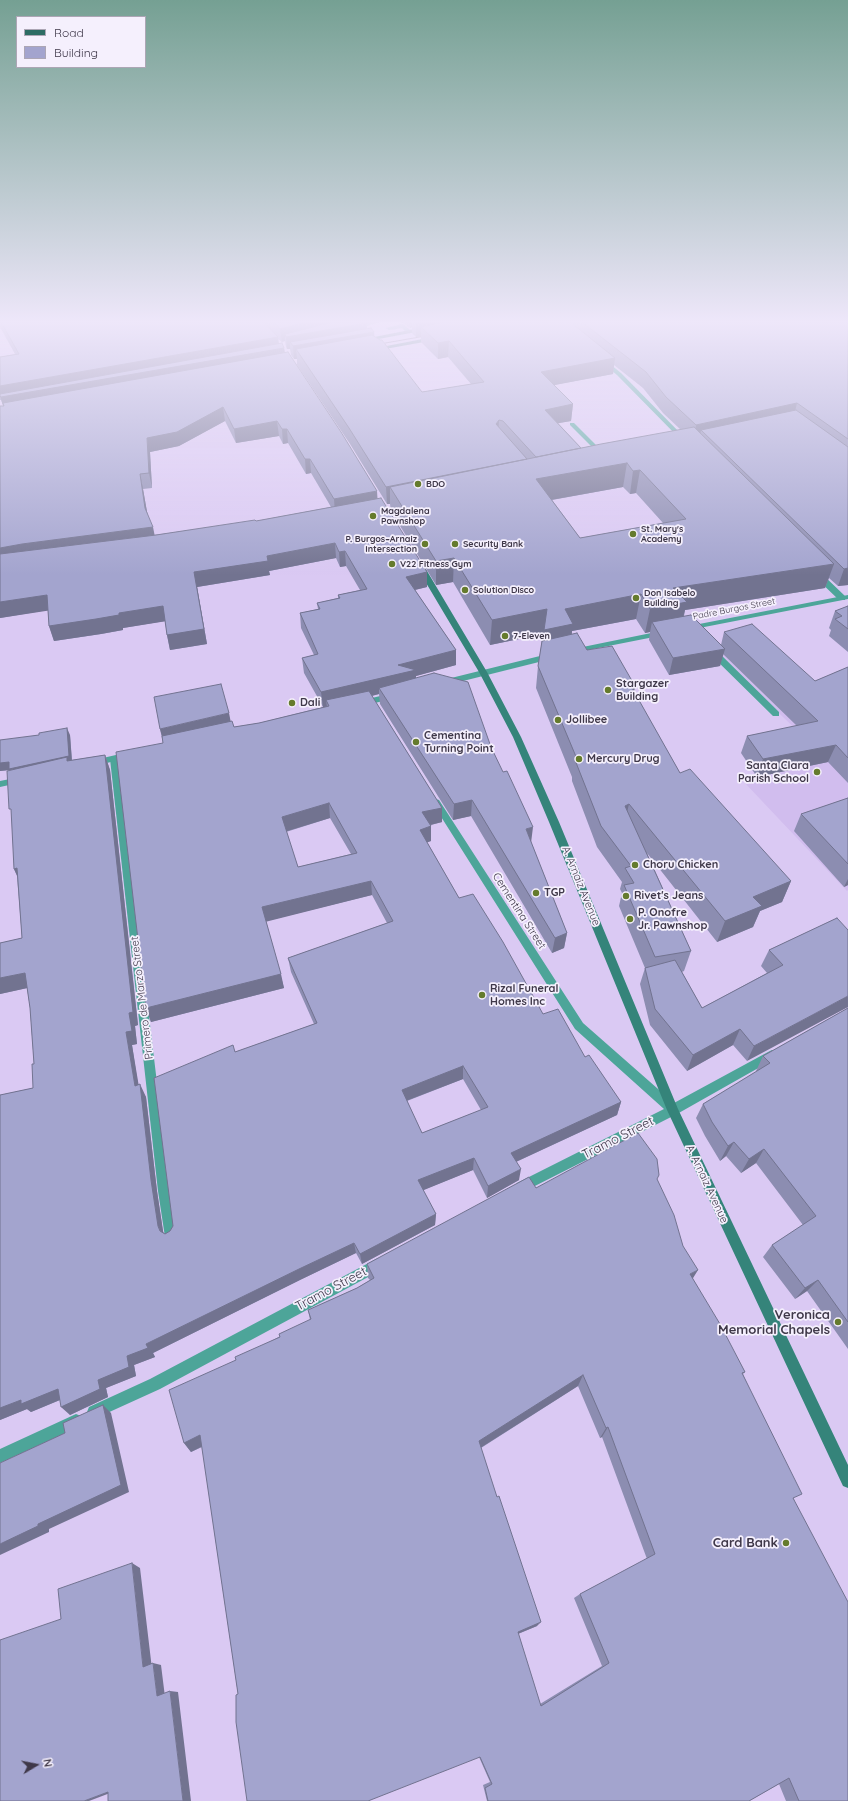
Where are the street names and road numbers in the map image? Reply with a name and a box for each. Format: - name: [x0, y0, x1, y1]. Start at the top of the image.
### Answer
- street label: Padre Burgos Street: [692, 596, 776, 622]
- street label: A. Arnaiz Avenue: [559, 844, 603, 928]
- street label: Cementina Street: [489, 870, 549, 952]
- street label: Primero de Marzo Street: [128, 936, 156, 1060]
- street label: Tramo Street: [579, 1113, 657, 1163]
- street label: A. Arnaiz Avenue: [683, 1143, 731, 1225]
- street label: Tramo Street: [293, 1264, 369, 1314]

